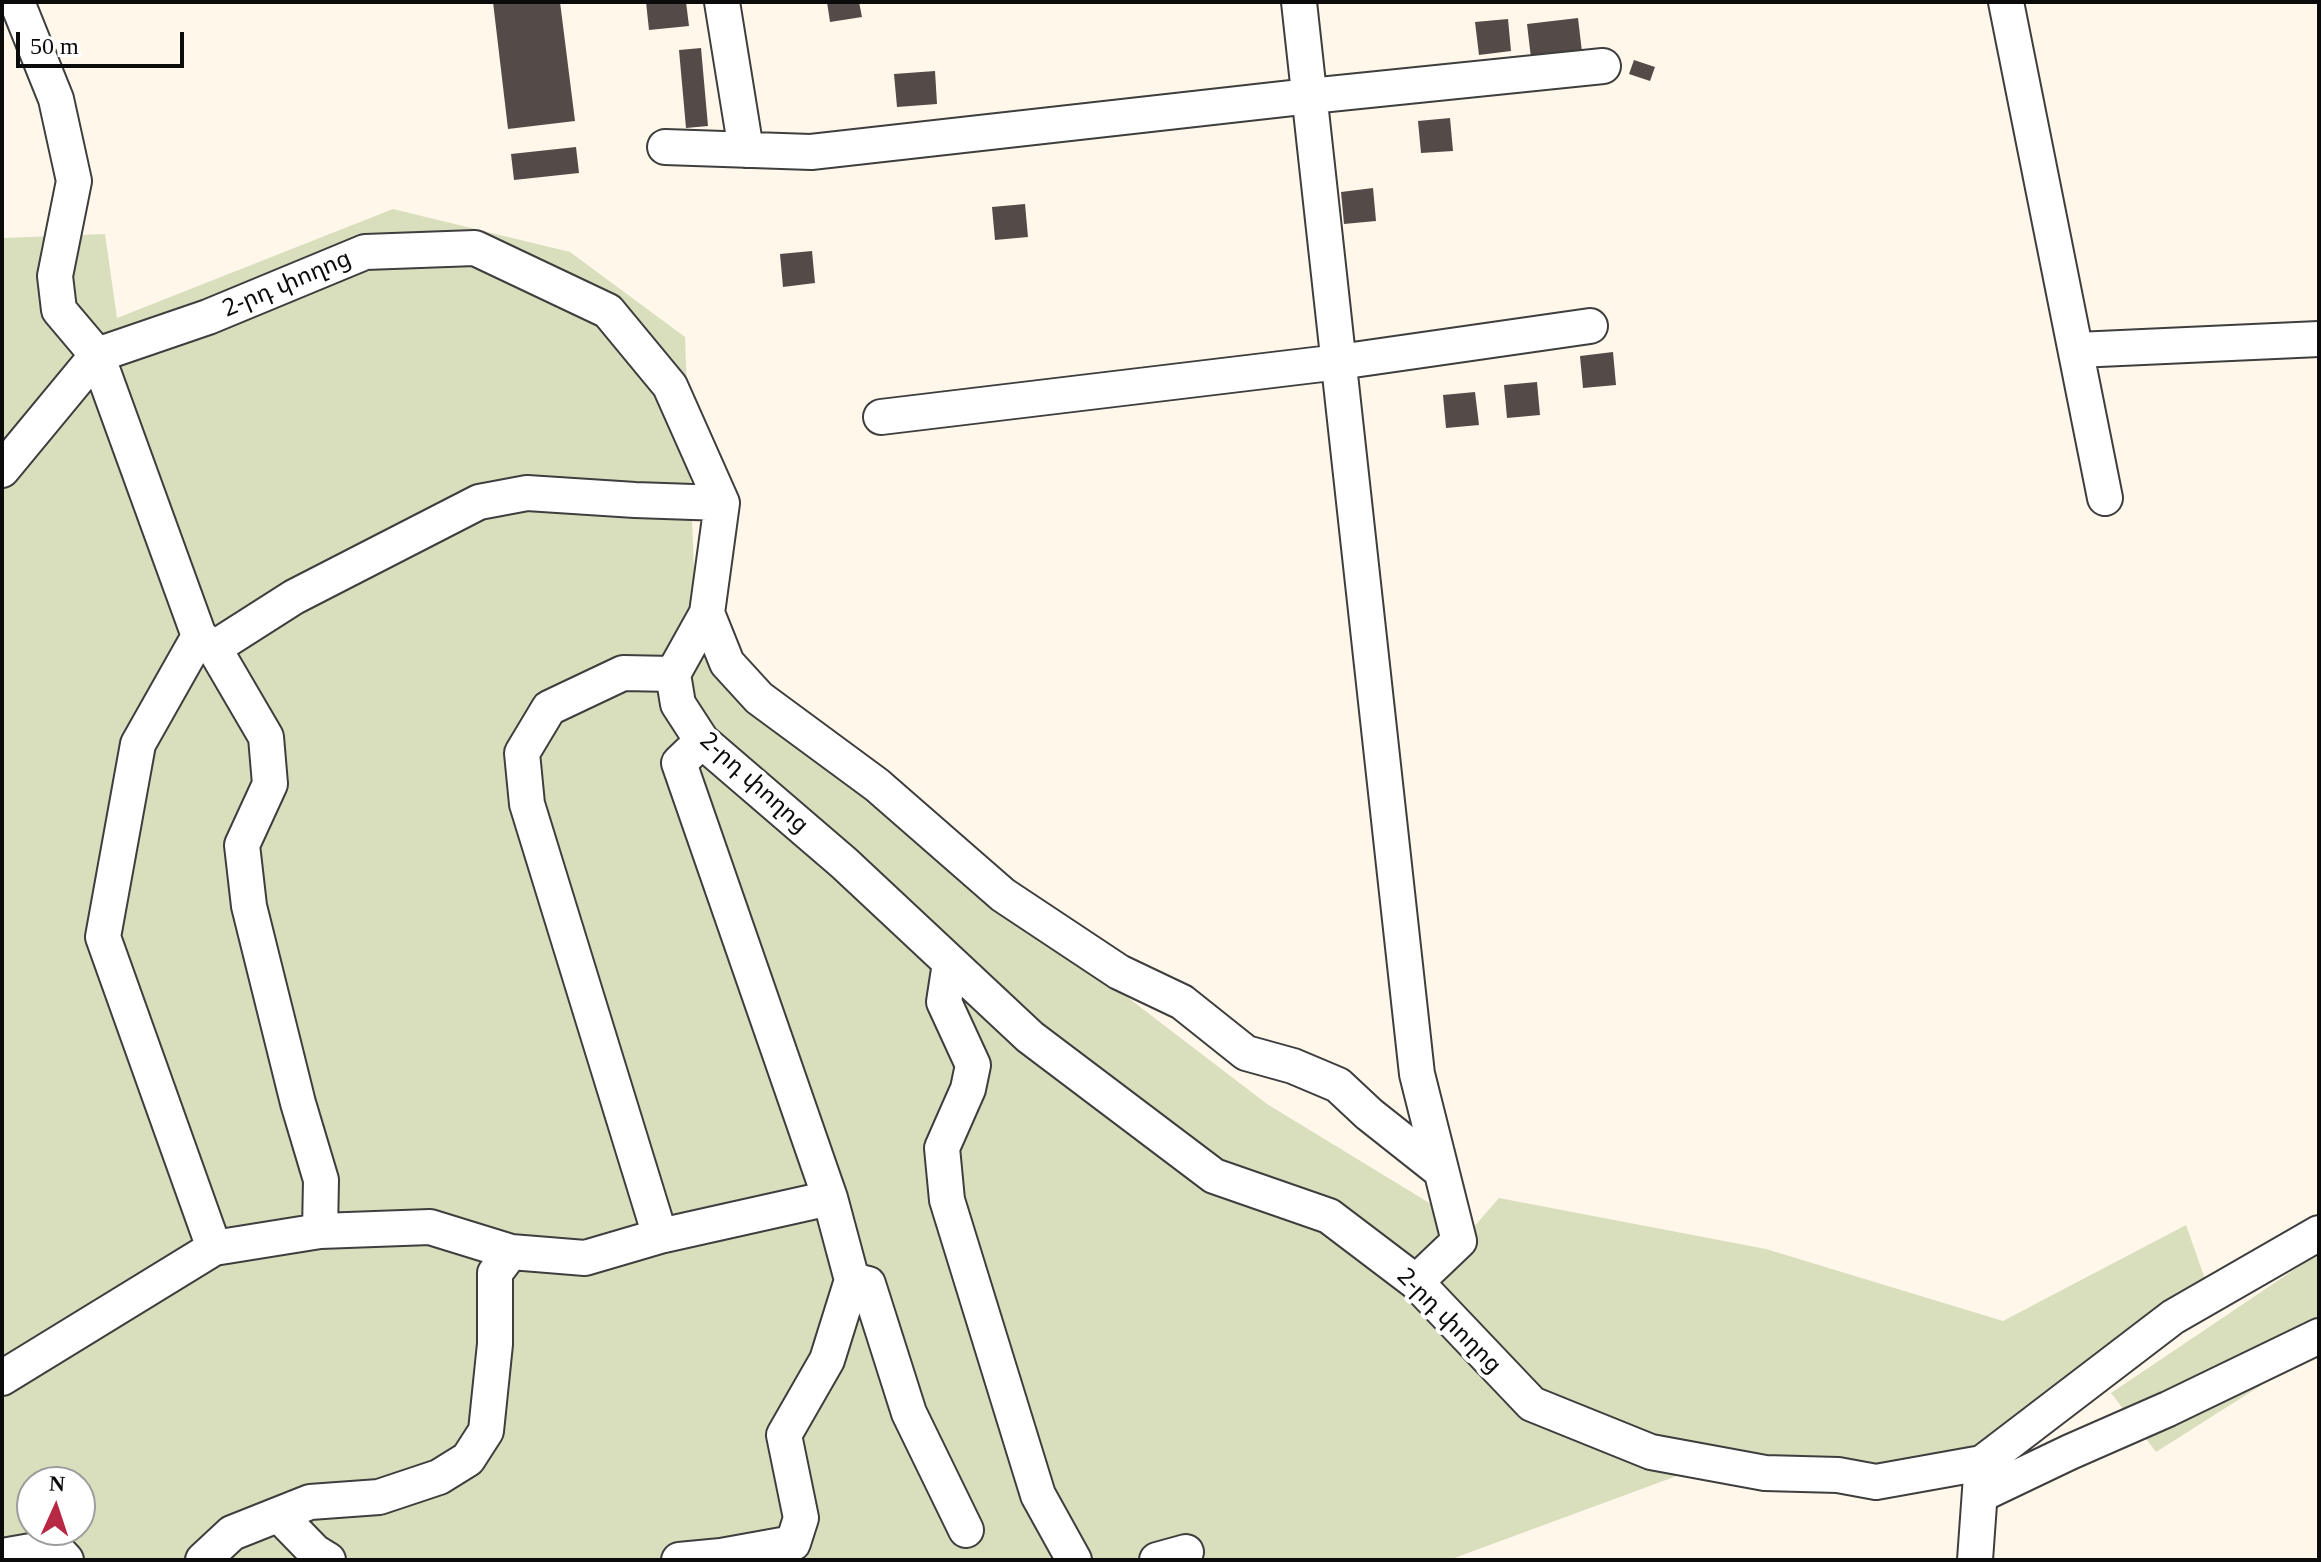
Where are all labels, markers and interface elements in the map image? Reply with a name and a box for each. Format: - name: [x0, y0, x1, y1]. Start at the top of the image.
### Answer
- scale bar: [20, 16, 188, 66]
- text: 50 m: [30, 33, 79, 59]
- street label: 2-րդ փողոց: [219, 244, 355, 324]
- street label: 2-րդ փողոց: [694, 727, 814, 839]
- street label: 2-րդ փողոց: [1391, 1263, 1507, 1379]
- north arrow: [16, 1466, 96, 1546]
- text: N: [49, 1471, 66, 1496]

